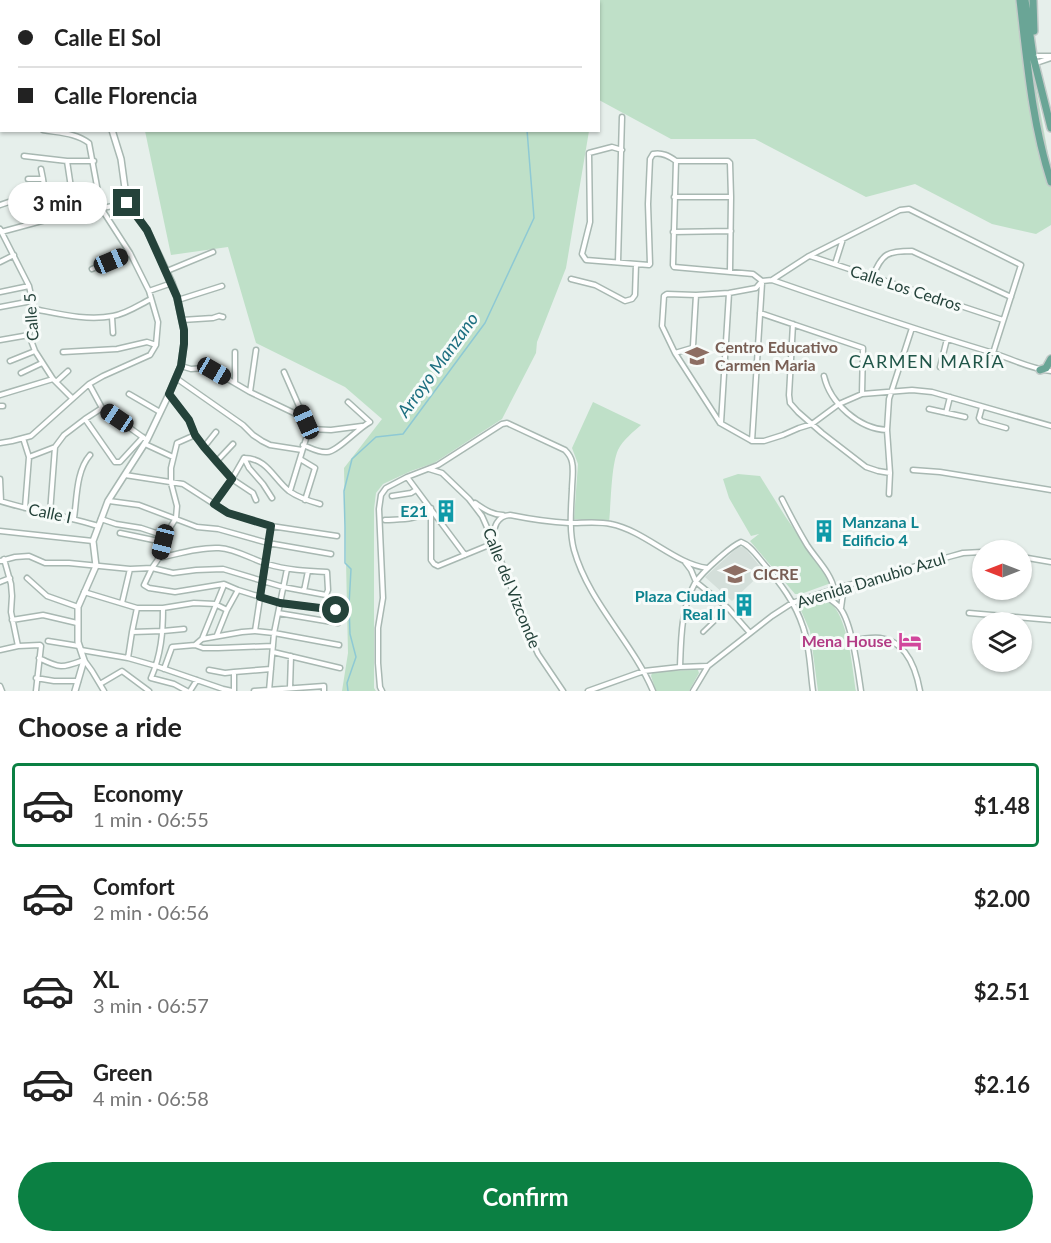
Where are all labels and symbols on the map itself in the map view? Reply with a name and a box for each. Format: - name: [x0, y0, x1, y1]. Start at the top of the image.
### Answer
- callout: 3 min: [7, 182, 106, 224]
- route end: [113, 189, 140, 216]
- car: [91, 246, 131, 276]
- street label: Calle Los Cedros: [848, 261, 964, 314]
- street label: Calle 5: [19, 292, 42, 342]
- water label: Arroyo Manzano: [391, 308, 482, 422]
- place label: Centro Educativo Carmen Maria: [715, 337, 838, 374]
- school or university icon: Centro Educativo Carmen Maria: [684, 343, 710, 369]
- district label: CARMEN MARÍA: [849, 350, 1005, 372]
- car: [194, 354, 234, 388]
- car: [97, 400, 137, 436]
- car: [290, 402, 322, 442]
- building icon: E21: [433, 498, 459, 524]
- street label: Calle I: [27, 499, 73, 526]
- place label: E21: [400, 501, 428, 520]
- place label: Manzana L Edificio 4: [842, 512, 920, 549]
- building icon: Manzana L Edificio 4: [811, 518, 837, 544]
- car: [150, 522, 176, 562]
- street label: Calle del Vizconde: [480, 525, 545, 651]
- north arrow: [972, 540, 1032, 600]
- street label: Avenida Danubio Azul: [794, 548, 947, 611]
- school or university icon: CICRE: [722, 561, 748, 587]
- place label: CICRE: [753, 564, 798, 583]
- place label: Plaza Ciudad Real II: [635, 586, 726, 623]
- building icon: Plaza Ciudad Real II: [731, 592, 757, 618]
- route start: [322, 596, 349, 623]
- hotel icon: Mena House: [897, 628, 923, 654]
- place label: Mena House: [802, 631, 892, 650]

